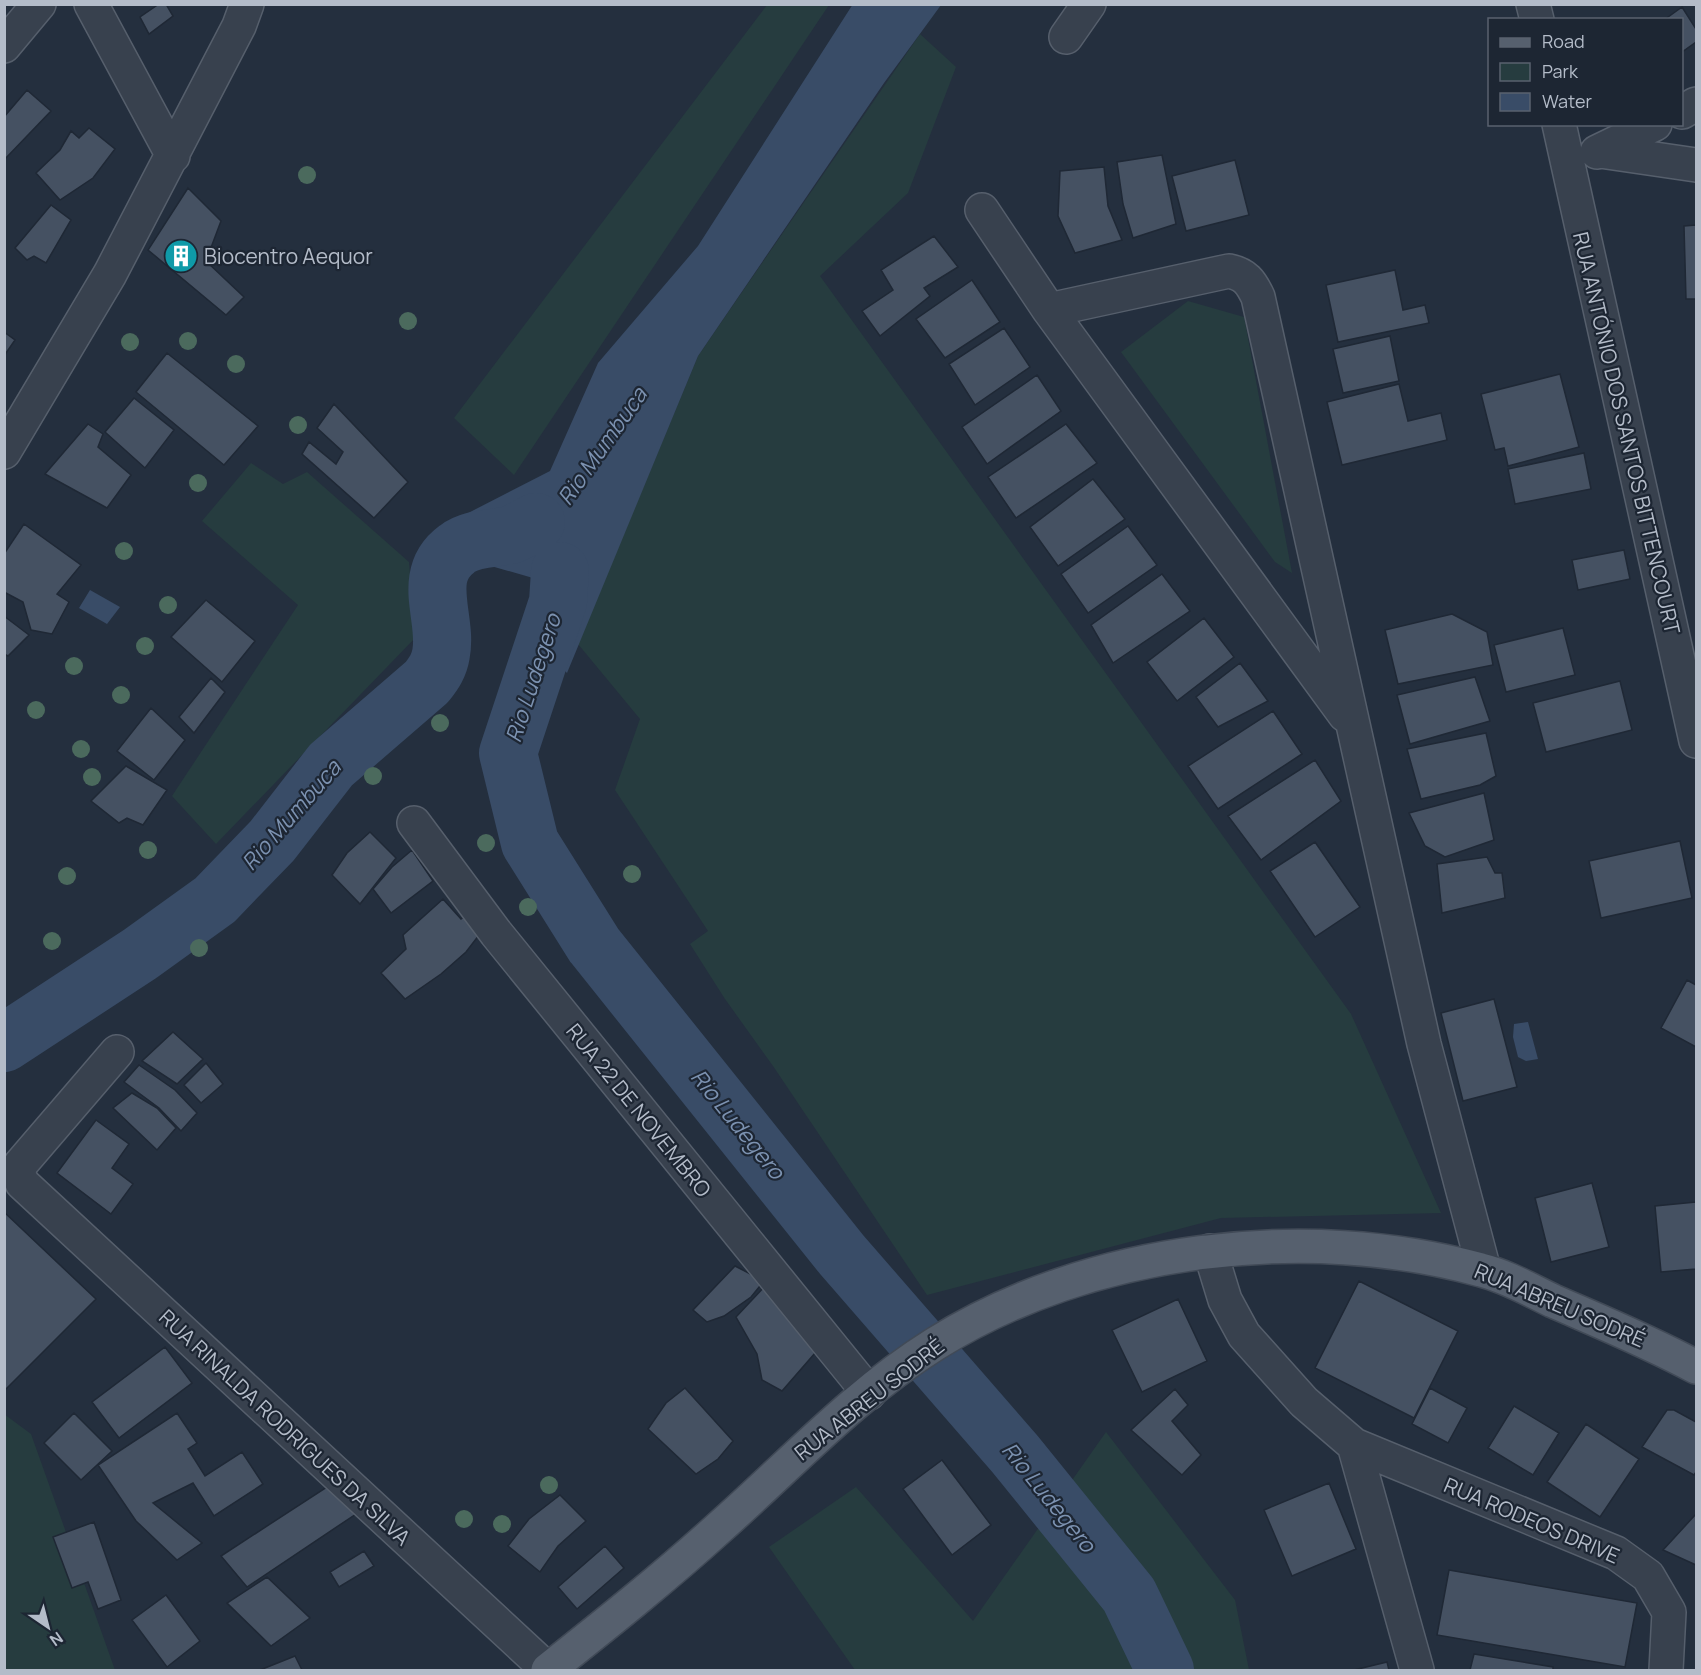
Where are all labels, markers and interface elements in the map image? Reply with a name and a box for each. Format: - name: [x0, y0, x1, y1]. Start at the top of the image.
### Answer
- legend: [1488, 18, 1683, 126]
- text: Road: [1542, 29, 1585, 53]
- text: Park: [1542, 59, 1579, 83]
- text: Water: [1542, 89, 1592, 113]
- street label: RUA ANTÓNIO DOS SANTOS BITTENCOURT: [1567, 229, 1687, 637]
- building icon: Biocentro Aequor: [163, 238, 199, 274]
- place label: Biocentro Aequor: [204, 242, 373, 270]
- water label: Rio Mumbuca: [550, 380, 655, 511]
- water label: Rio Ludegero: [498, 608, 568, 746]
- water label: Rio Mumbuca: [235, 752, 348, 877]
- street label: RUA 22 DE NOVEMBRO: [560, 1017, 718, 1203]
- water label: Rio Ludegero: [684, 1063, 793, 1187]
- street label: RUA ABREU SODRÉ: [1470, 1256, 1650, 1354]
- street label: RUA RINALDA RODRIGUES DA SILVA: [153, 1303, 417, 1551]
- street label: RUA ABREU SODRÉ: [788, 1332, 950, 1466]
- water label: Rio Ludegero: [995, 1436, 1104, 1560]
- street label: RUA RODEOS DRIVE: [1440, 1470, 1624, 1570]
- north arrow: [18, 1597, 78, 1657]
- text: N: [46, 1627, 68, 1652]

